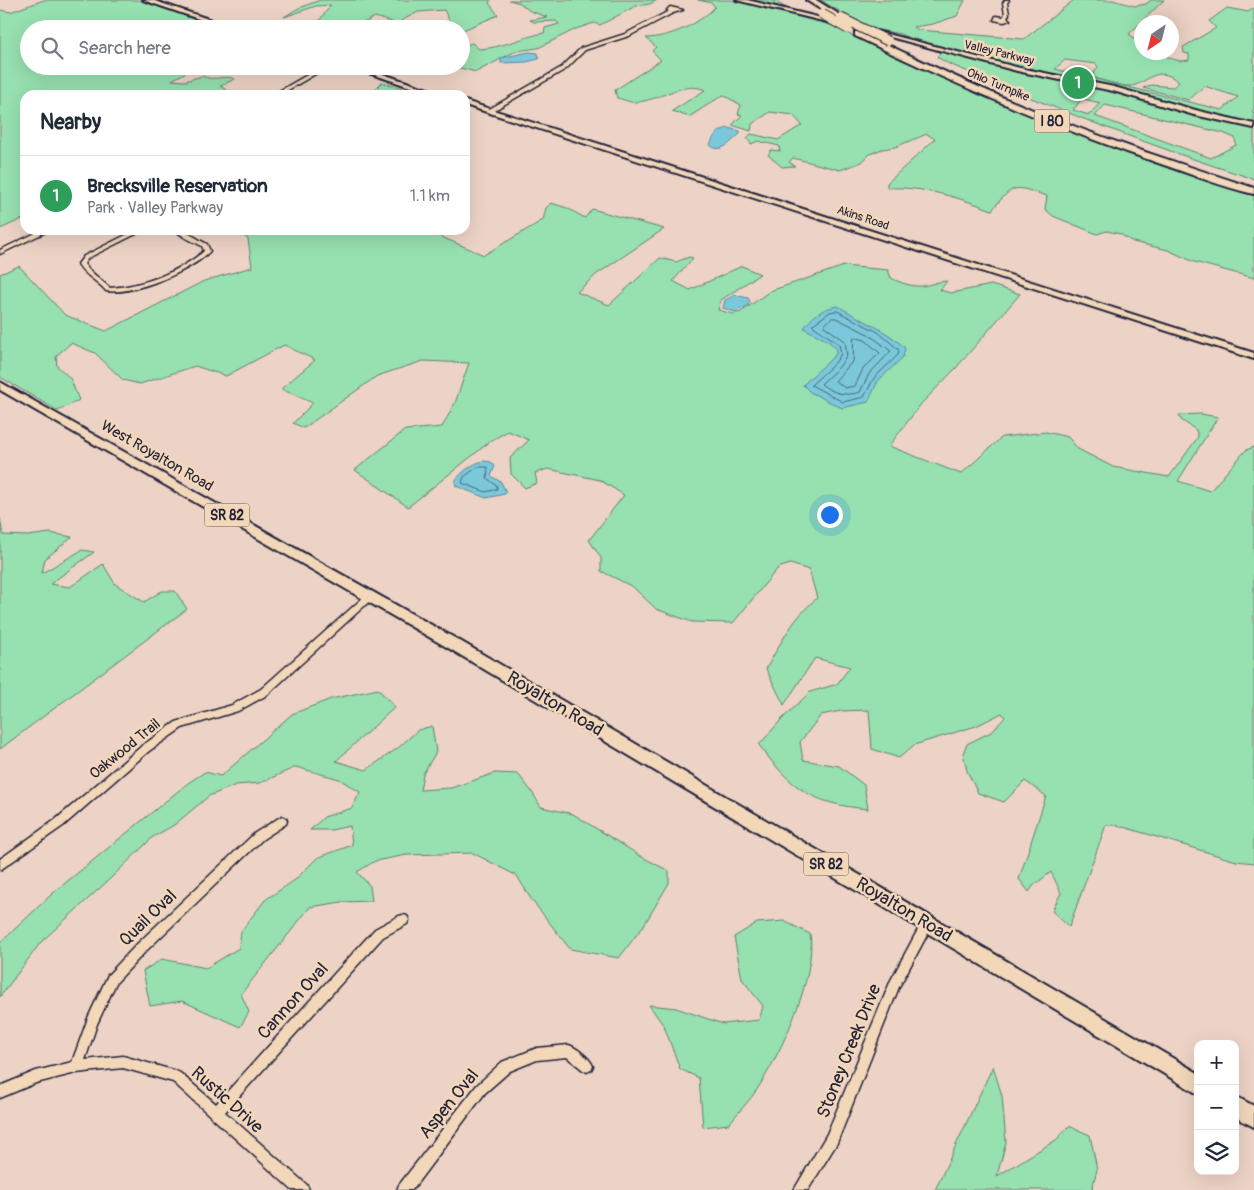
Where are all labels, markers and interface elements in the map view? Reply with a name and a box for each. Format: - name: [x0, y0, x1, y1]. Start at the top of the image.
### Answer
- north arrow: [1134, 15, 1179, 60]
- search box: [20, 20, 470, 75]
- icon: search: [38, 34, 66, 62]
- text: Search here: [78, 36, 171, 60]
- street label: Valley Parkway: [962, 37, 1036, 69]
- pin: 1: [1062, 64, 1094, 102]
- street label: Ohio Turnpike: [964, 65, 1032, 105]
- text: Nearby: [40, 109, 101, 136]
- road number: I 80: [1034, 110, 1070, 132]
- text: Brecksville Reservation: [87, 174, 268, 198]
- text: 1: [53, 186, 59, 206]
- text: 1.1 km: [410, 186, 450, 206]
- text: Park · Valley Parkway: [87, 198, 223, 218]
- street label: Akins Road: [835, 202, 891, 234]
- street label: West Royalton Road: [97, 416, 217, 496]
- your location: [817, 502, 843, 528]
- road number: SR 82: [204, 504, 250, 526]
- street label: Royalton Road: [503, 666, 607, 742]
- street label: Oakwood Trail: [86, 715, 164, 783]
- road number: SR 82: [804, 852, 848, 876]
- street label: Royalton Road: [852, 872, 956, 948]
- street label: Quail Oval: [114, 885, 182, 951]
- street label: Cannon Oval: [253, 958, 333, 1044]
- street label: Stoney Creek Drive: [812, 980, 886, 1121]
- map controls: [1194, 1040, 1239, 1175]
- button: +: [1194, 1040, 1239, 1085]
- street label: Rustic Drive: [186, 1062, 268, 1139]
- street label: Aspen Oval: [414, 1065, 484, 1143]
- button: −: [1194, 1085, 1239, 1130]
- button: layers: [1194, 1130, 1239, 1175]

